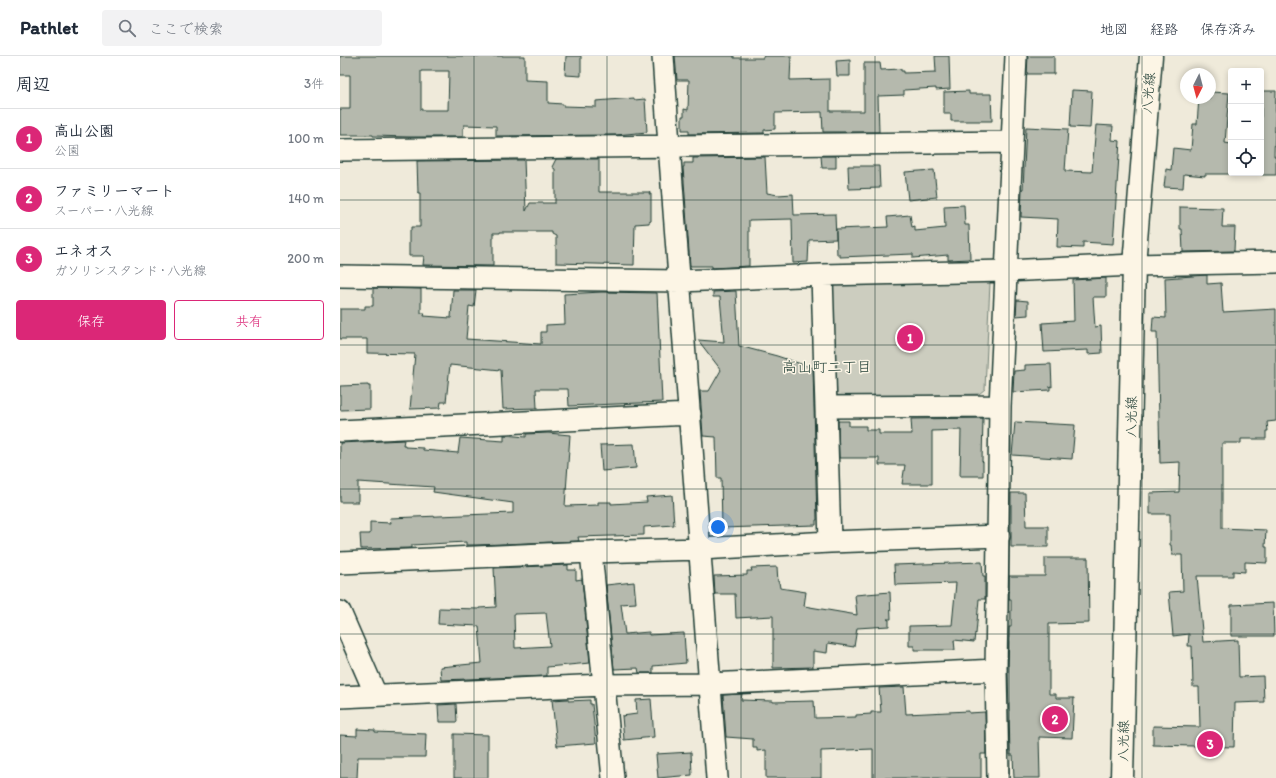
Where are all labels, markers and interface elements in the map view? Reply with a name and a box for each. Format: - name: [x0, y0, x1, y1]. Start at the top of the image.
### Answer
- search box: [102, 10, 382, 46]
- text: Pathlet: [20, 16, 78, 39]
- icon: search: [116, 17, 138, 39]
- text: ここで検索: [148, 20, 223, 38]
- text: 地図: [1100, 21, 1128, 38]
- text: 経路: [1150, 21, 1178, 38]
- text: 保存済み: [1200, 21, 1256, 38]
- north arrow: [1180, 68, 1216, 104]
- map controls: [1228, 68, 1264, 176]
- button: +: [1228, 68, 1264, 104]
- street label: 八光線: [1138, 71, 1159, 115]
- text: 周辺: [16, 74, 50, 94]
- text: 3件: [304, 76, 324, 91]
- button: −: [1228, 104, 1264, 140]
- text: 高山公園: [54, 122, 114, 140]
- text: 1: [26, 131, 32, 146]
- text: 100 m: [288, 131, 324, 146]
- button: locate: [1228, 140, 1264, 176]
- text: 公園: [54, 143, 80, 158]
- text: ファミリーマート: [54, 182, 175, 200]
- text: 2: [26, 191, 32, 206]
- text: 140 m: [288, 191, 324, 206]
- text: スーパー · 八光線: [54, 203, 153, 218]
- text: エネオス: [54, 242, 113, 260]
- text: 3: [25, 251, 33, 266]
- text: 200 m: [287, 251, 324, 266]
- text: ガソリンスタンド · 八光線: [54, 263, 206, 278]
- button: 保存: [16, 300, 166, 340]
- button: 共有: [174, 300, 324, 340]
- pin: 1: [897, 323, 923, 353]
- district label: 高山町二丁目: [782, 358, 872, 376]
- street label: 八光線: [1123, 396, 1140, 438]
- your location: [708, 517, 728, 537]
- pin: 2: [1042, 704, 1068, 734]
- street label: 八光線: [1115, 720, 1132, 762]
- pin: 3: [1197, 729, 1223, 759]

